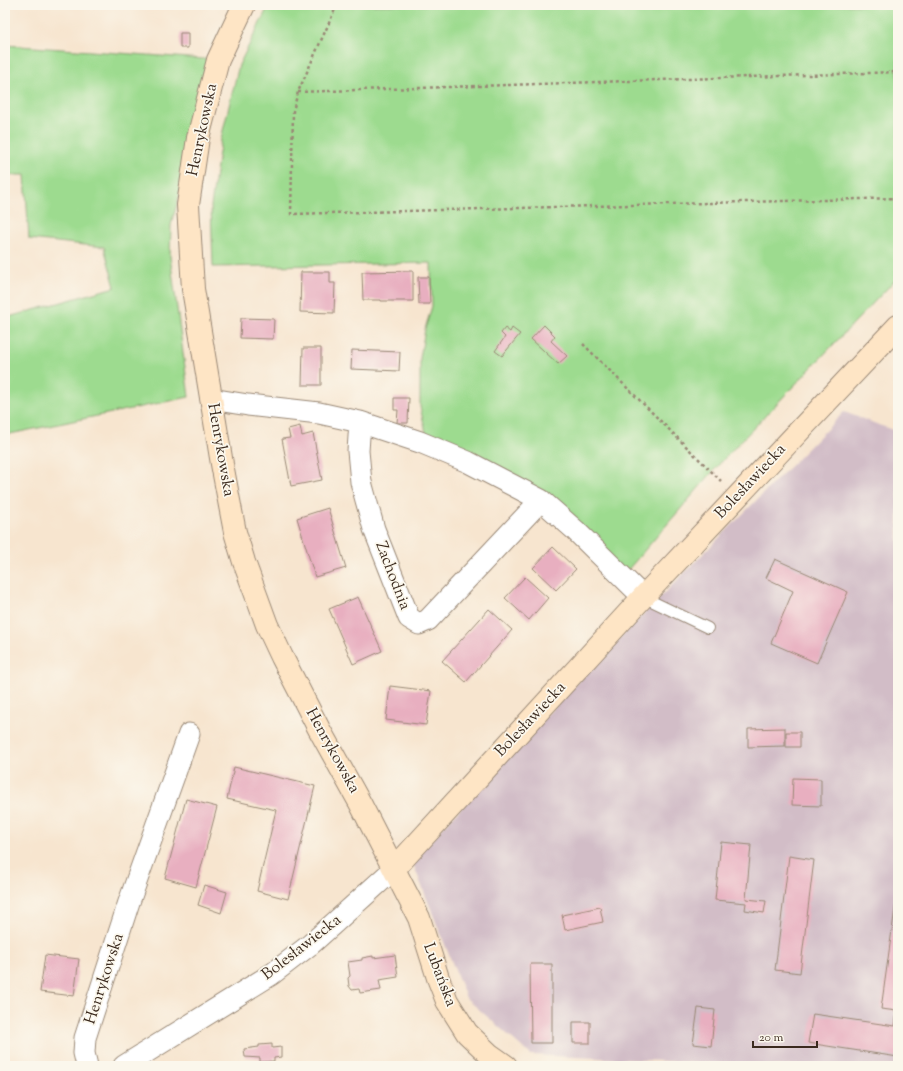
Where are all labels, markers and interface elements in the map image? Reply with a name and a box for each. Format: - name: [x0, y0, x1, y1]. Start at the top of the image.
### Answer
- street label: Henrykowska: [182, 81, 224, 179]
- street label: Henrykowska: [200, 402, 240, 499]
- street label: Bolesławiecka: [710, 439, 792, 525]
- street label: Zachodnia: [368, 538, 416, 614]
- street label: Bolesławiecka: [490, 677, 572, 763]
- street label: Henrykowska: [299, 704, 365, 798]
- street label: Bolesławiecka: [257, 909, 347, 986]
- street label: Henrykowska: [79, 930, 131, 1027]
- street label: Lubańska: [416, 940, 462, 1011]
- scale bar: [753, 1023, 817, 1049]
- text: 20 m: [759, 1029, 784, 1047]

